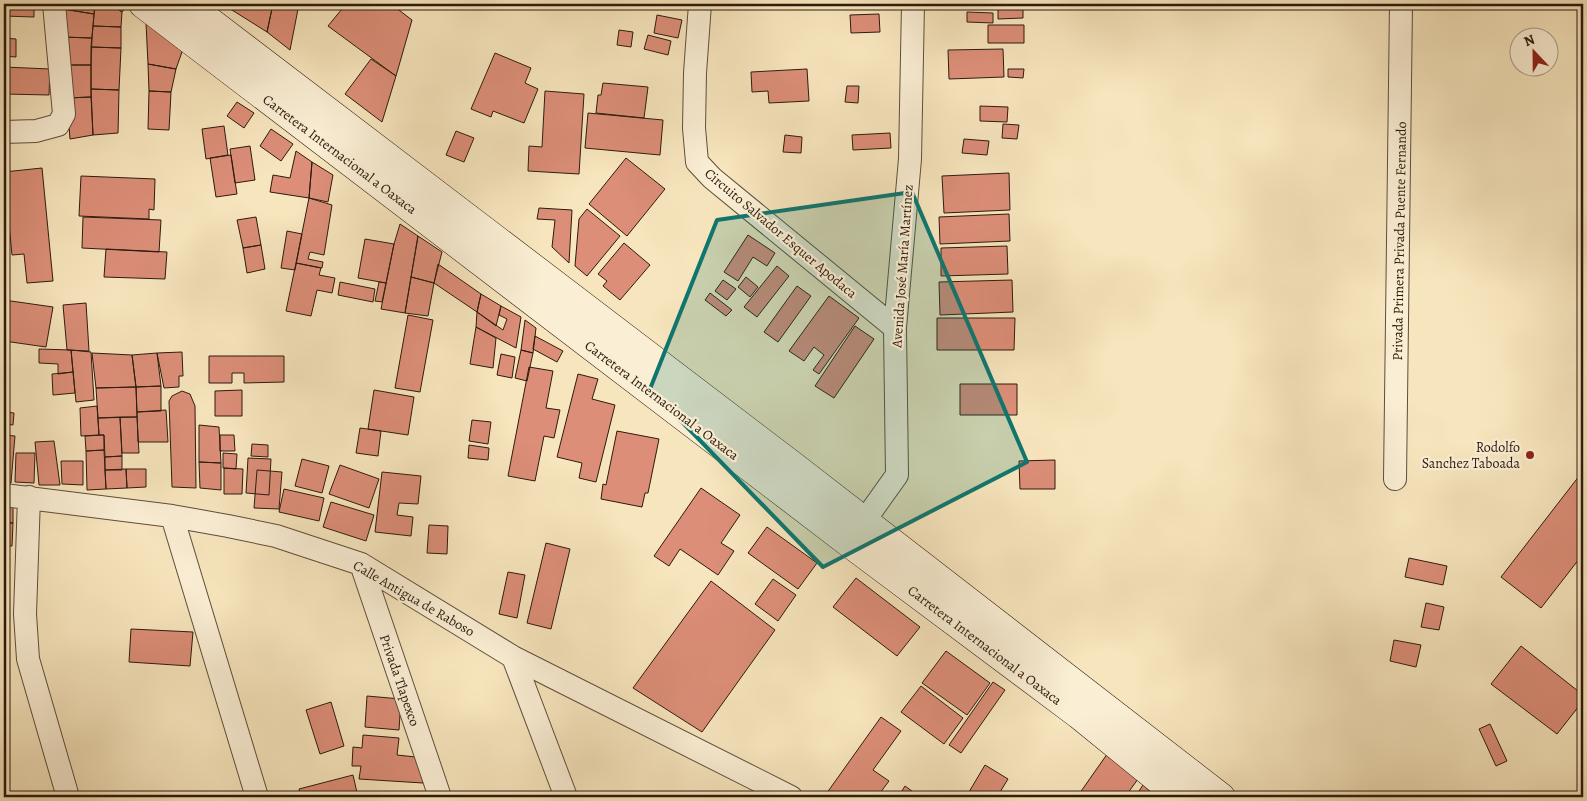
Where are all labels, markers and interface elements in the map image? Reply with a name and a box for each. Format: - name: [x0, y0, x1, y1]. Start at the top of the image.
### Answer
- north arrow: [1510, 28, 1560, 78]
- text: N: [1521, 30, 1538, 51]
- street label: Carretera Internacional a Oaxaca: [259, 90, 421, 219]
- street label: Privada Primera Privada Puente Fernando: [1388, 121, 1411, 361]
- street label: Circuito Salvador Esquer Apodaca: [700, 164, 861, 303]
- street label: Avenida José María Martínez: [887, 184, 918, 349]
- street label: Carretera Internacional a Oaxaca: [581, 336, 743, 465]
- place label: Rodolfo Sanchez Taboada: [1422, 438, 1520, 473]
- marker: Rodolfo Sanchez Taboada: [1524, 449, 1536, 461]
- street label: Calle Antigua de Raboso: [350, 556, 478, 641]
- street label: Carretera Internacional a Oaxaca: [904, 581, 1066, 710]
- street label: Privada Tlapexco: [375, 632, 424, 729]

